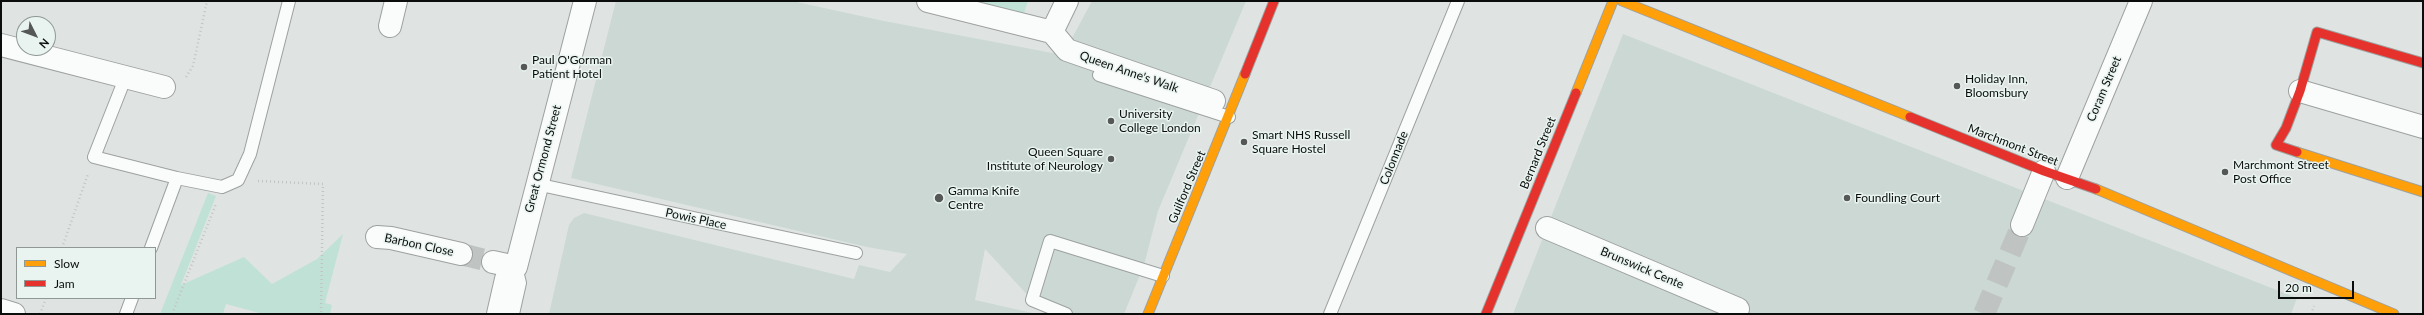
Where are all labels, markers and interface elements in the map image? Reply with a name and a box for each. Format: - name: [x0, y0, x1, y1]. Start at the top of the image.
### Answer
- north arrow: [16, 16, 56, 56]
- text: N: [37, 36, 52, 51]
- street label: Queen Anne's Walk: [1078, 48, 1180, 96]
- place label: Paul O'Gorman Patient Hotel: [532, 53, 612, 81]
- street label: Coram Street: [2084, 54, 2124, 124]
- marker: Paul O'Gorman Patient Hotel: [519, 62, 529, 72]
- place label: Holiday Inn, Bloomsbury: [1965, 72, 2028, 100]
- marker: Holiday Inn, Bloomsbury: [1952, 81, 1962, 91]
- street label: Great Ormond Street: [522, 104, 564, 214]
- place label: University College London: [1119, 107, 1201, 135]
- street label: Bernard Street: [1517, 115, 1559, 191]
- marker: University College London: [1106, 116, 1116, 126]
- street label: Marchmont Street: [1966, 121, 2060, 169]
- place label: Smart NHS Russell Square Hostel: [1252, 128, 1350, 156]
- street label: Colonnade: [1377, 129, 1411, 187]
- marker: Smart NHS Russell Square Hostel: [1239, 137, 1249, 147]
- place label: Queen Square Institute of Neurology: [987, 145, 1103, 173]
- street label: Guilford Street: [1165, 149, 1209, 225]
- marker: Queen Square Institute of Neurology: [1106, 154, 1116, 164]
- place label: Marchmont Street Post Office: [2233, 158, 2329, 186]
- marker: Marchmont Street Post Office: [2220, 167, 2230, 177]
- place label: Gamma Knife Centre: [948, 184, 1019, 212]
- place label: Foundling Court: [1855, 191, 1940, 205]
- marker: Gamma Knife Centre: [933, 192, 945, 204]
- marker: Foundling Court: [1842, 193, 1852, 203]
- street label: Powis Place: [664, 206, 728, 232]
- street label: Barbon Close: [383, 231, 455, 259]
- street label: Brunswick Cente: [1598, 244, 1686, 292]
- legend: [16, 247, 156, 299]
- text: Slow: [54, 256, 79, 271]
- scale bar: [2280, 273, 2356, 299]
- text: Jam: [54, 276, 75, 291]
- text: 20 m: [2285, 280, 2312, 295]

